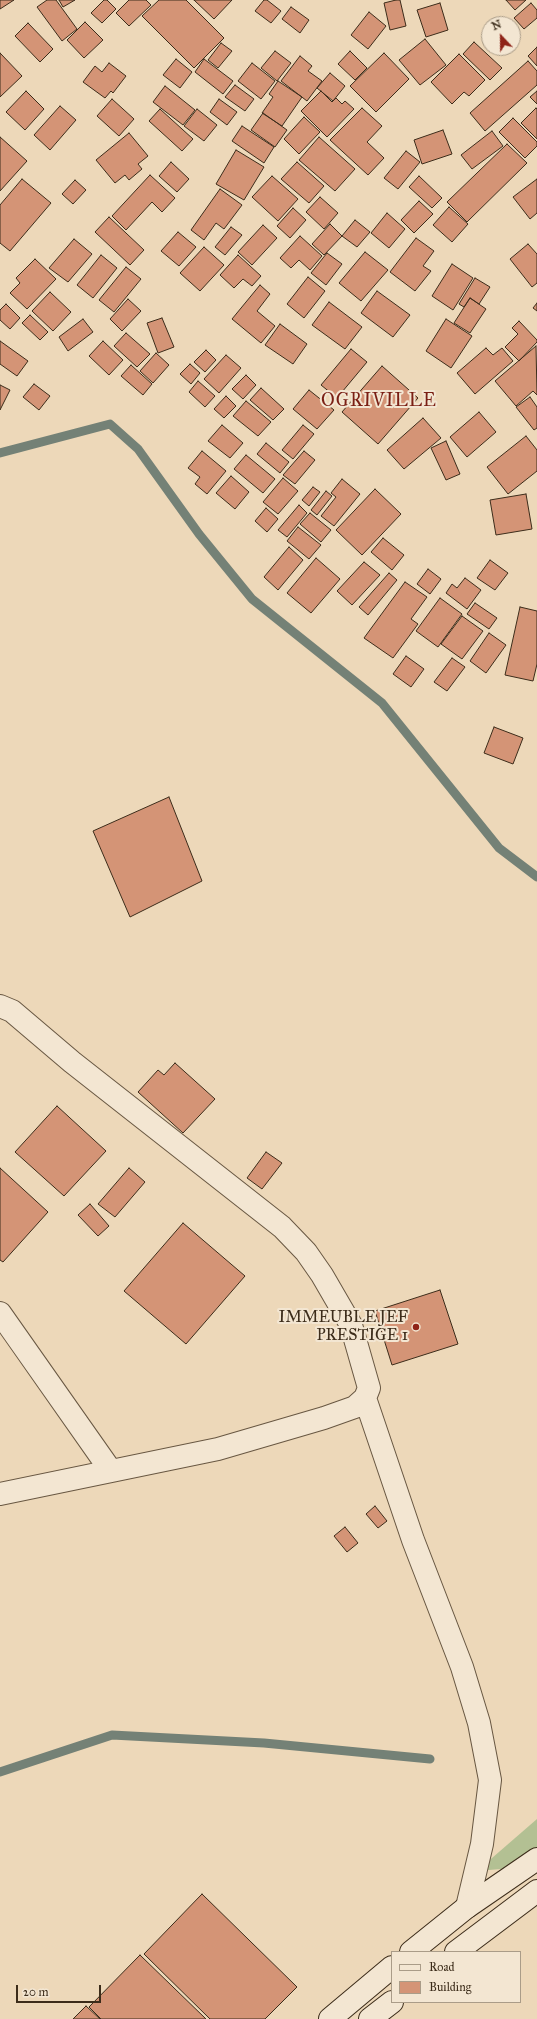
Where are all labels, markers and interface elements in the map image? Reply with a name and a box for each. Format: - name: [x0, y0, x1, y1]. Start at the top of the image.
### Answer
- north arrow: [481, 16, 521, 56]
- text: N: [490, 18, 503, 33]
- district label: OGRIVILLE: [321, 391, 437, 413]
- place label: IMMEUBLE JEF PRESTIGE 1: [279, 1308, 408, 1346]
- marker: IMMEUBLE JEF PRESTIGE 1: [411, 1322, 421, 1332]
- legend: [391, 1951, 521, 2003]
- text: Road: [429, 1960, 455, 1974]
- scale bar: [18, 1977, 103, 2003]
- text: Building: [429, 1980, 471, 1994]
- text: 20 m: [23, 1985, 49, 1999]

